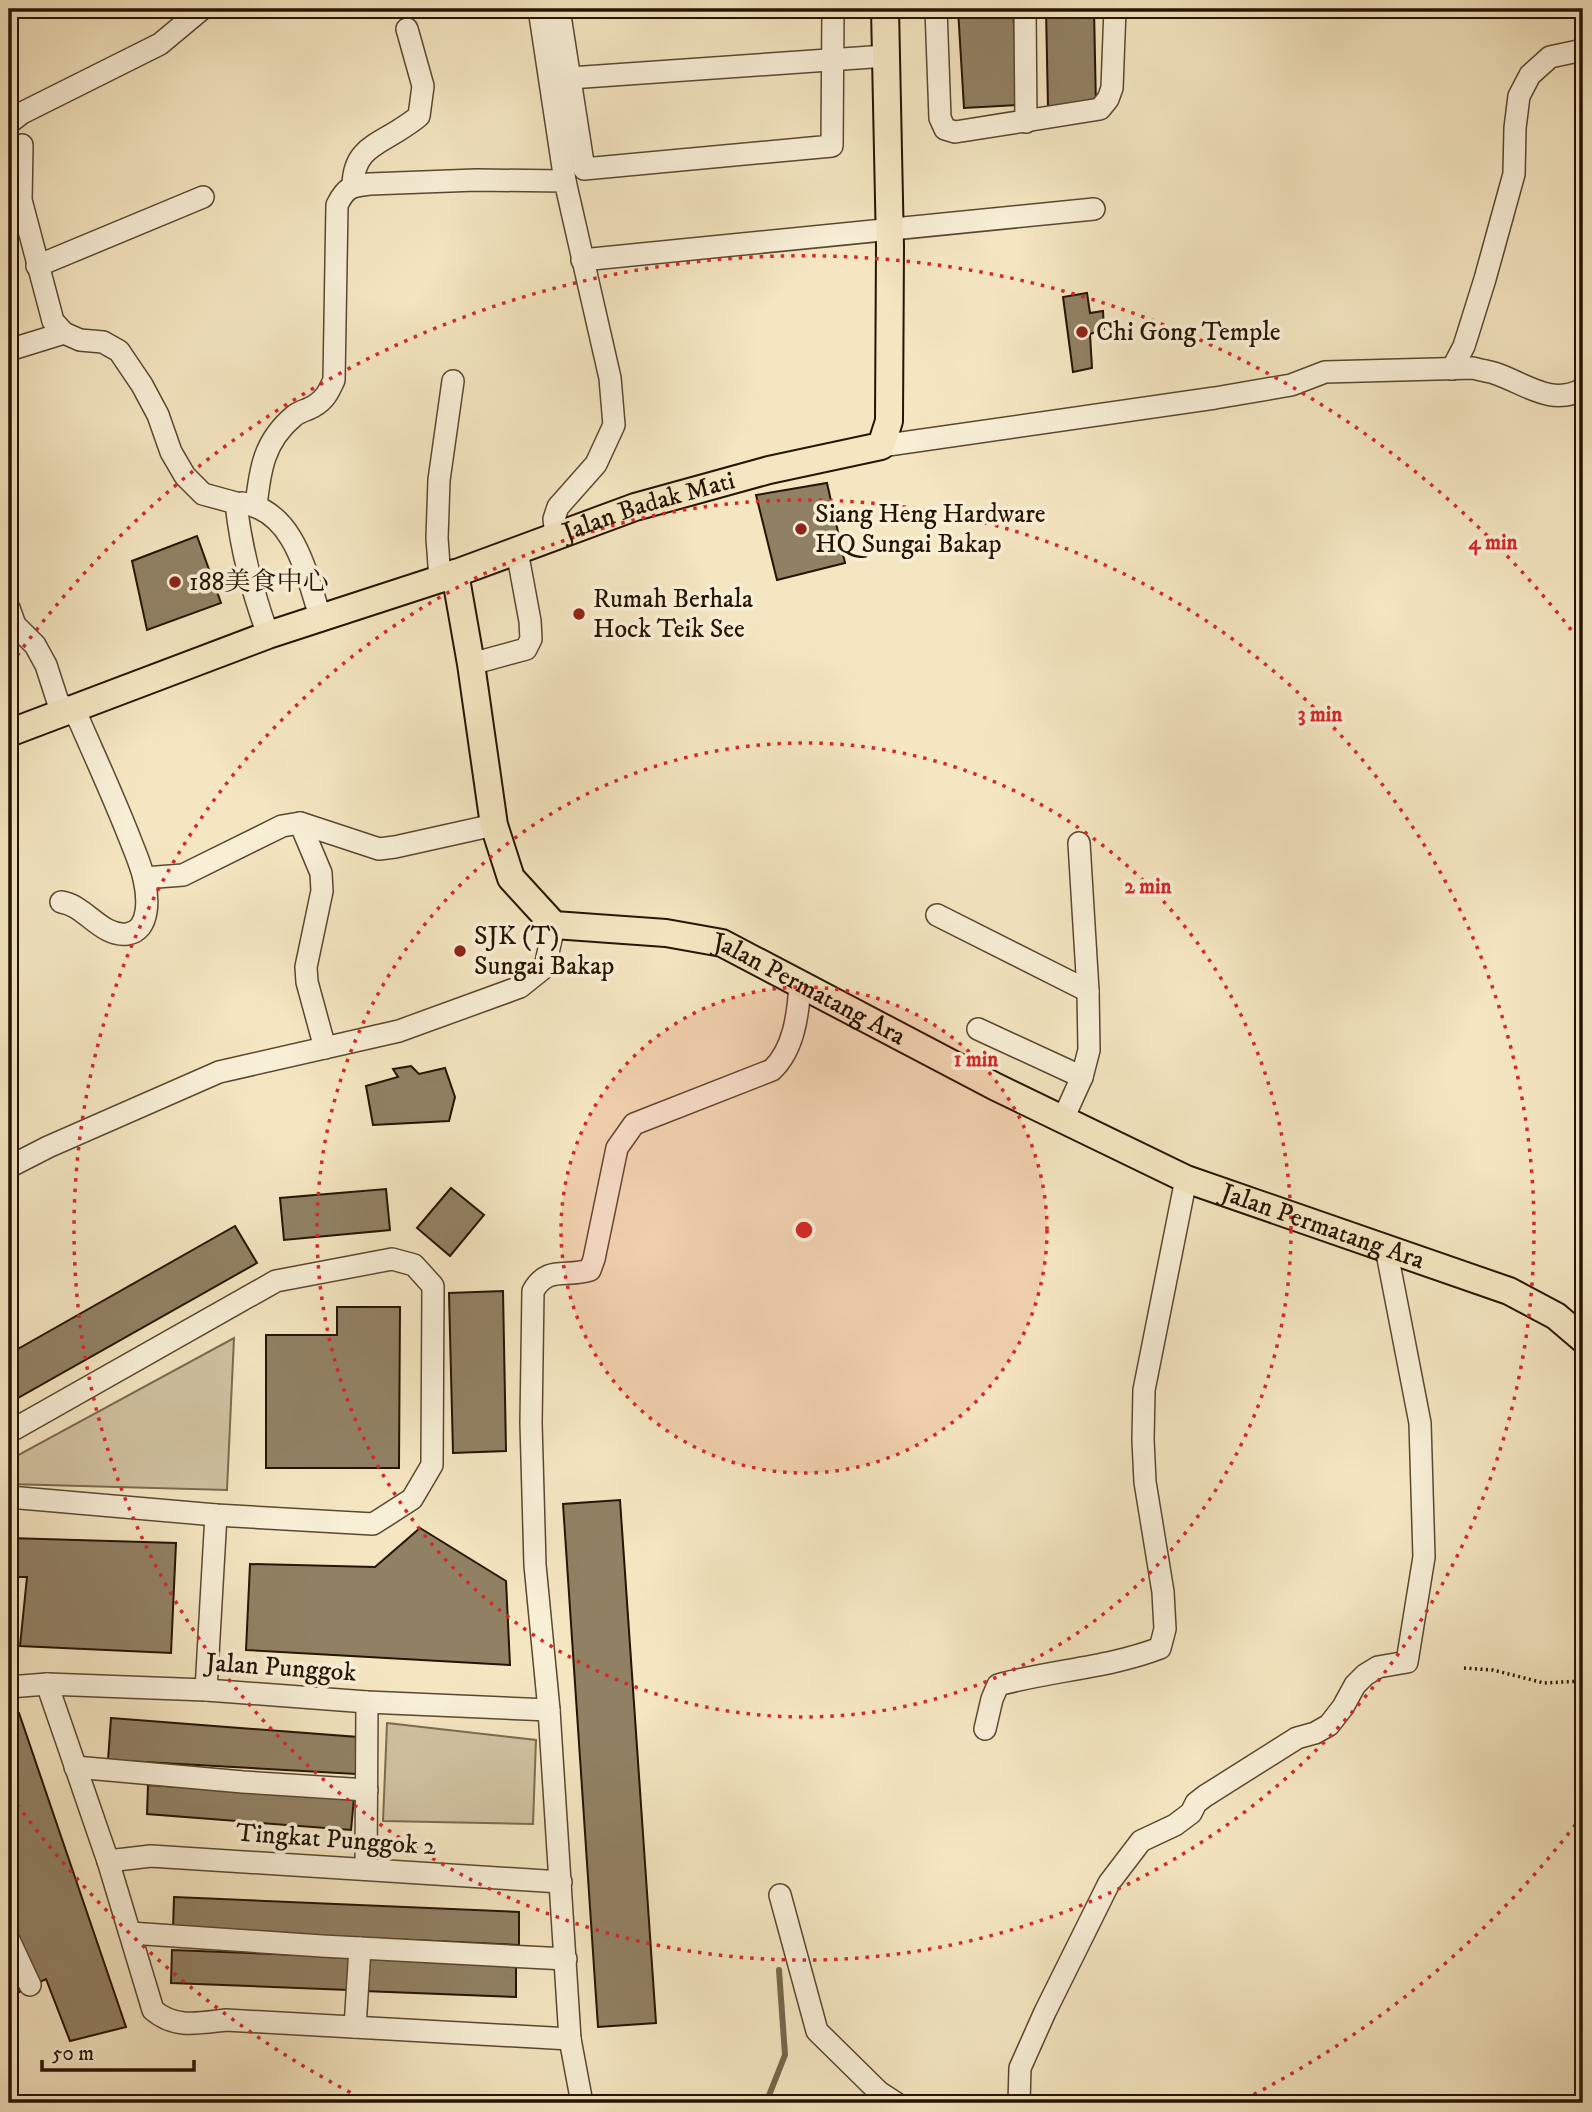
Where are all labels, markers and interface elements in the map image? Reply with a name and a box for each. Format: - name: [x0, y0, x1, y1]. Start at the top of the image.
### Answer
- place label: Chi Gong Temple: [1096, 316, 1281, 349]
- marker: Chi Gong Temple: [1074, 324, 1090, 340]
- street label: Jalan Badak Mati: [556, 464, 738, 550]
- place label: Siang Heng Hardware HQ Sungai Bakap: [815, 498, 1046, 561]
- marker: Siang Heng Hardware HQ Sungai Bakap: [793, 521, 809, 537]
- text: 4 min: [1469, 530, 1518, 556]
- place label: 188美食中心: [189, 566, 329, 599]
- marker: 188美食中心: [167, 574, 183, 590]
- place label: Rumah Berhala Hock Teik See: [593, 583, 753, 646]
- marker: Rumah Berhala Hock Teik See: [571, 606, 587, 622]
- text: 3 min: [1298, 702, 1343, 728]
- text: 2 min: [1125, 874, 1173, 900]
- place label: SJK (T) Sungai Bakap: [474, 920, 614, 983]
- street label: Jalan Permatang Ara: [709, 925, 911, 1053]
- marker: SJK (T) Sungai Bakap: [452, 943, 468, 959]
- text: 1 min: [954, 1047, 999, 1073]
- street label: Jalan Permatang Ara: [1215, 1175, 1429, 1277]
- centre of rings: [792, 1218, 816, 1242]
- street label: Jalan Punggok: [203, 1646, 358, 1690]
- street label: Tingkat Punggok 2: [235, 1817, 437, 1863]
- scale bar: [42, 2028, 194, 2072]
- text: 50 m: [52, 2041, 94, 2067]

